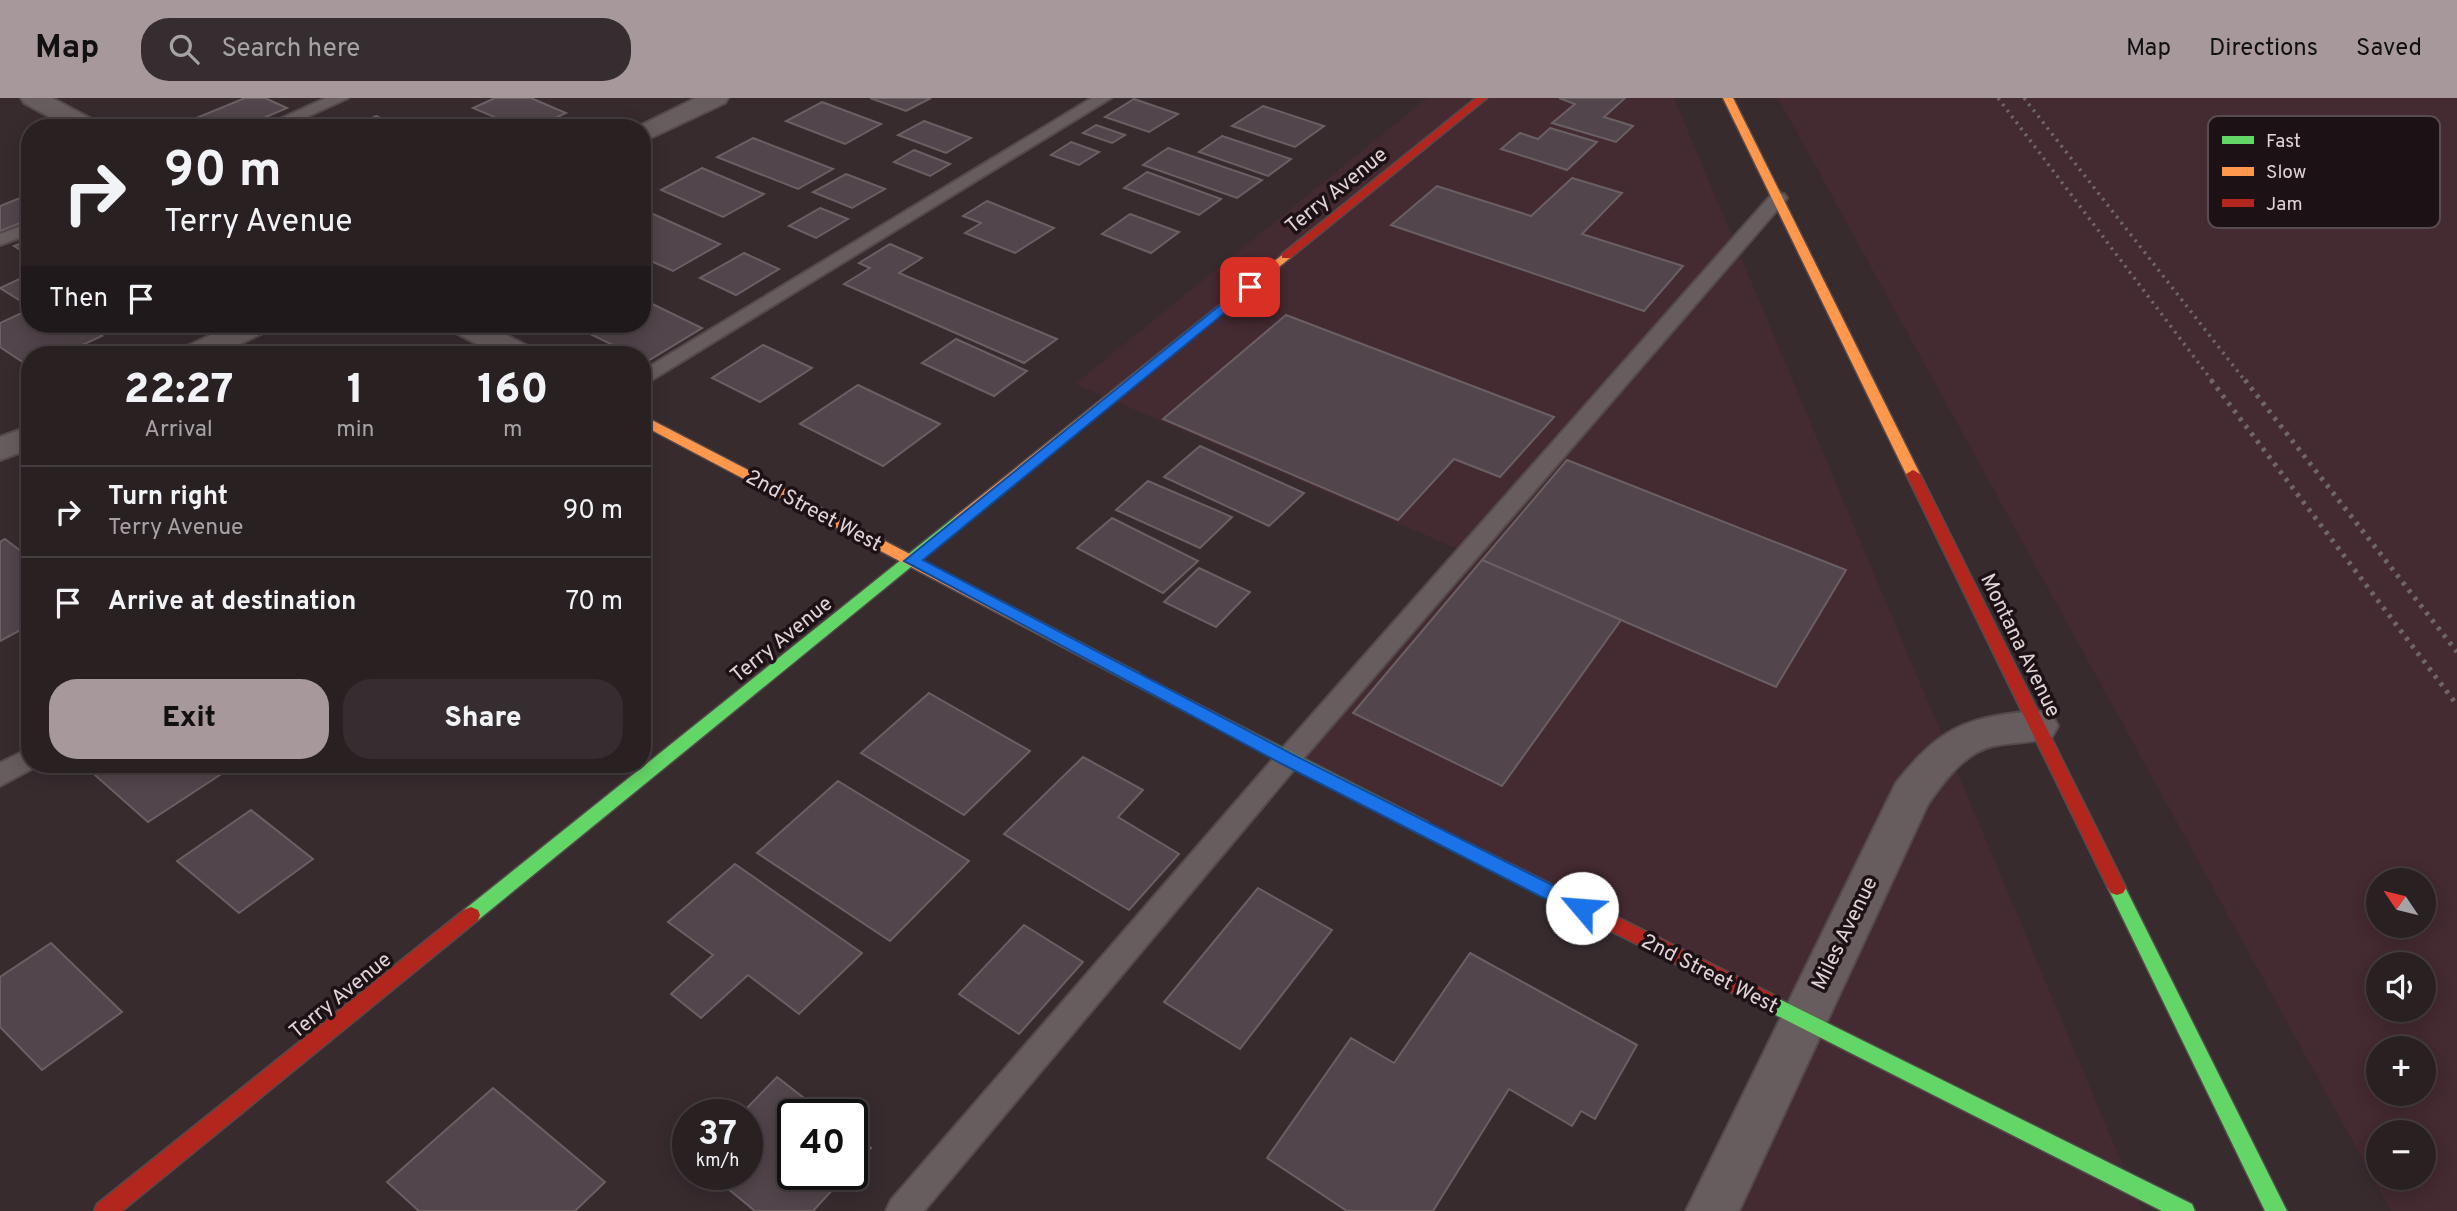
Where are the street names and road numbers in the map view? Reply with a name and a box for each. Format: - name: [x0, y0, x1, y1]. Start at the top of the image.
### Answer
- street label: Terry Avenue: [1280, 142, 1394, 241]
- street label: 2nd Street West: [741, 464, 886, 558]
- street label: Montana Avenue: [1973, 569, 2066, 722]
- street label: Terry Avenue: [725, 591, 839, 690]
- street label: Miles Avenue: [1806, 872, 1884, 995]
- street label: 2nd Street West: [1636, 928, 1782, 1020]
- street label: Terry Avenue: [284, 947, 398, 1046]

